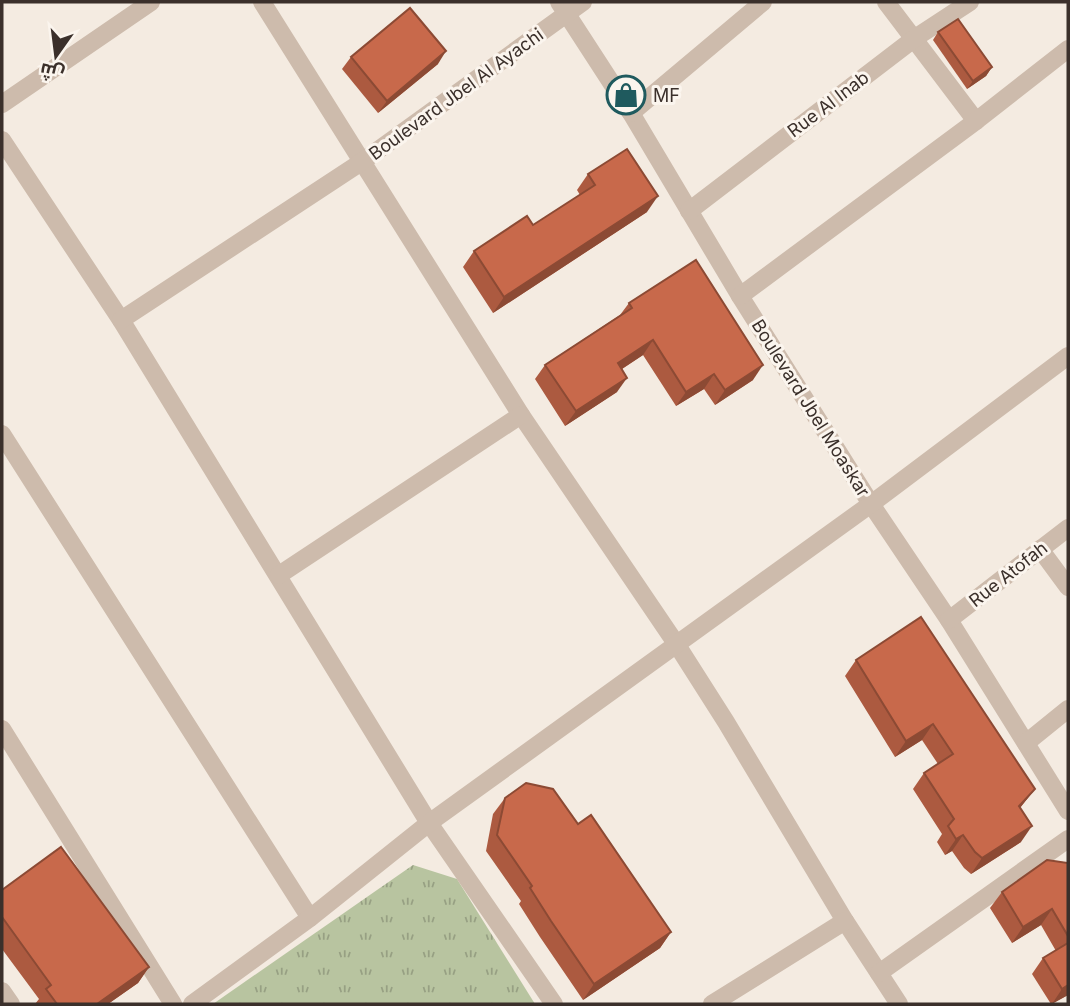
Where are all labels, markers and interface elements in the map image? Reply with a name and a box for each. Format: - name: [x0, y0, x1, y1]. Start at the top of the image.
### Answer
- north arrow: [21, 21, 91, 91]
- street label: Boulevard Jbel Al Ayachi: [365, 24, 547, 164]
- text: ش: [37, 58, 67, 86]
- street label: Rue Al Inab: [783, 67, 873, 141]
- shop icon: MF: [605, 74, 647, 116]
- place label: MF: [653, 85, 680, 106]
- street label: Boulevard Jbel Moaskar: [748, 315, 874, 501]
- street label: Rue Atofah: [965, 537, 1051, 611]

